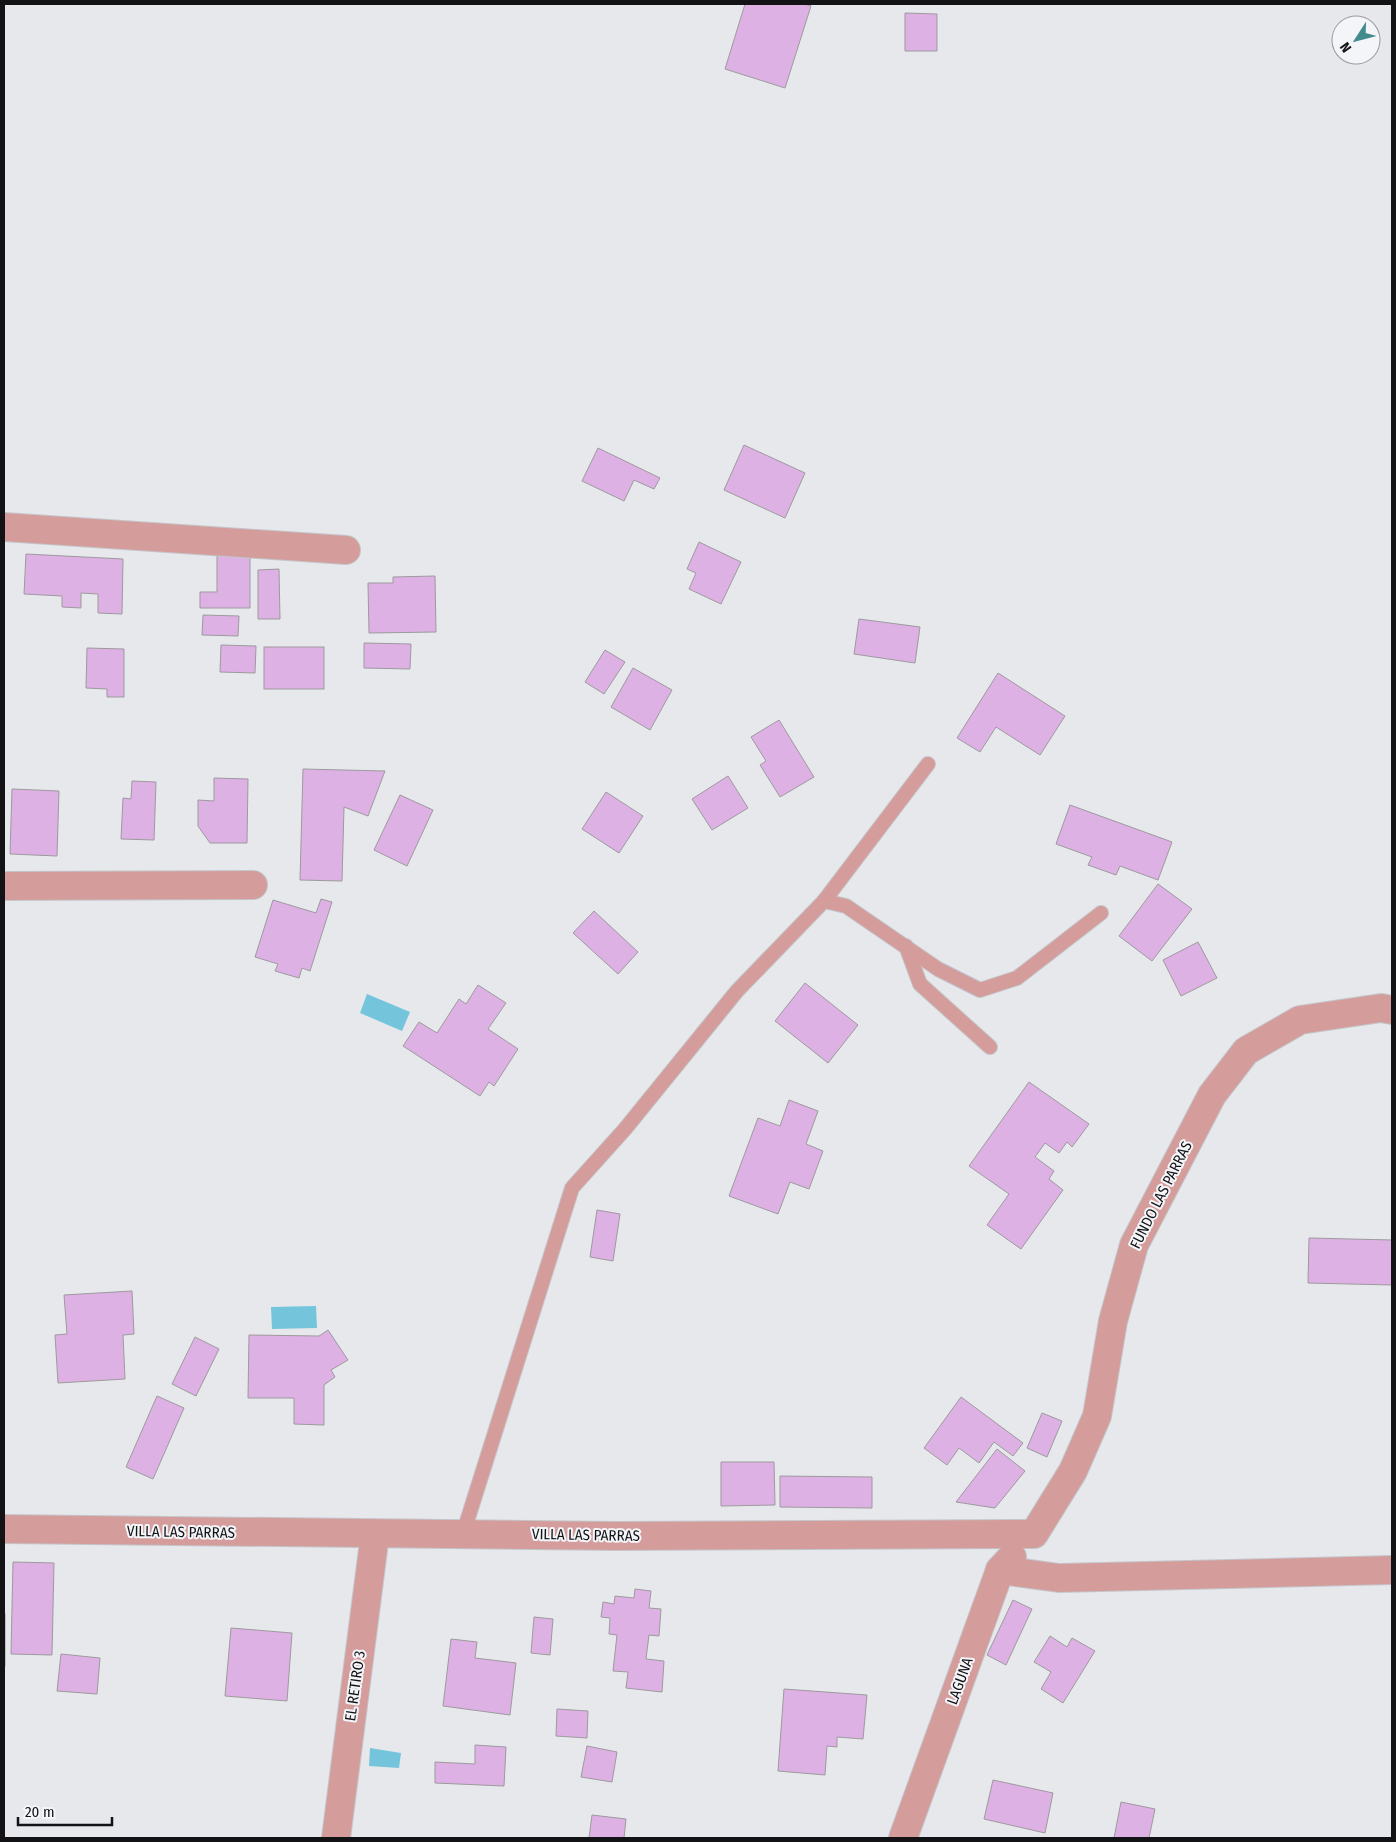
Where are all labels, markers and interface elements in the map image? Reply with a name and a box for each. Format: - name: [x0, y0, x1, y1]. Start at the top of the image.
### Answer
- north arrow: [1331, 15, 1381, 65]
- text: N: [1337, 39, 1355, 56]
- street label: FUNDO LAS PARRAS: [1126, 1138, 1196, 1252]
- street label: VILLA LAS PARRAS: [127, 1522, 235, 1542]
- street label: VILLA LAS PARRAS: [532, 1525, 640, 1545]
- street label: EL RETIRO 3: [341, 1649, 369, 1722]
- street label: LAGUNA: [943, 1655, 977, 1707]
- scale bar: [18, 1794, 111, 1826]
- text: 20 m: [25, 1803, 55, 1821]

